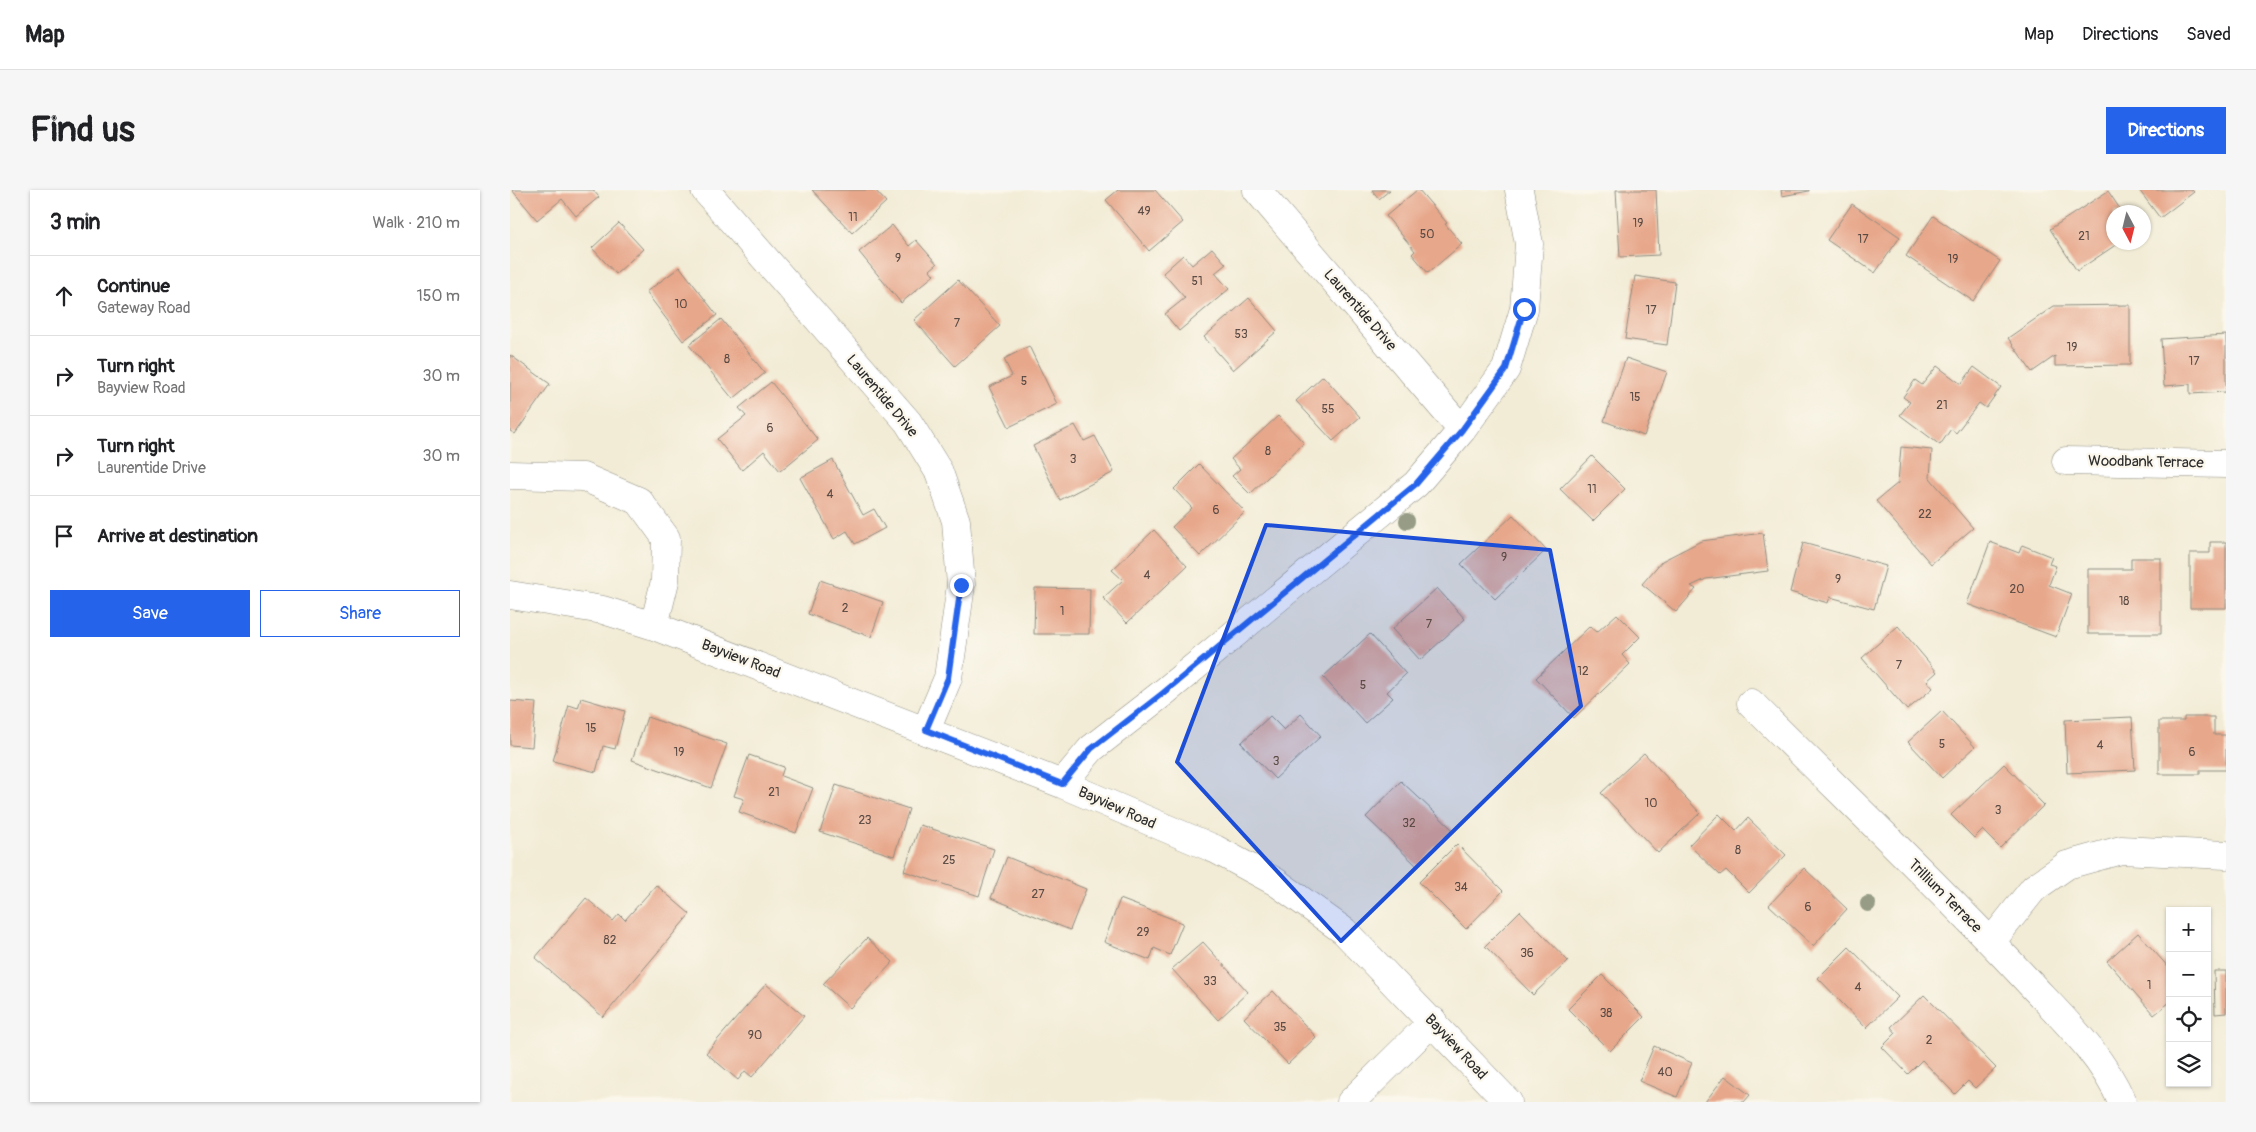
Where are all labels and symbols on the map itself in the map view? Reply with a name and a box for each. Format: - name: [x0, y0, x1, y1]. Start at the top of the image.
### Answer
- house number: 49: [1137, 204, 1151, 219]
- north arrow: [2106, 205, 2151, 250]
- house number: 11: [848, 210, 858, 225]
- house number: 19: [1633, 216, 1643, 231]
- house number: 50: [1420, 227, 1434, 242]
- house number: 21: [2078, 229, 2090, 244]
- house number: 17: [1857, 232, 1869, 247]
- house number: 9: [895, 251, 901, 266]
- house number: 19: [1948, 252, 1958, 267]
- street label: Laurentide Drive: [1319, 265, 1401, 355]
- house number: 51: [1191, 274, 1203, 289]
- house number: 10: [675, 297, 687, 312]
- route start: [1513, 298, 1536, 321]
- house number: 17: [1645, 303, 1657, 318]
- house number: 7: [954, 316, 961, 331]
- house number: 53: [1234, 327, 1248, 342]
- house number: 19: [2067, 340, 2077, 355]
- street label: Laurentide Drive: [842, 351, 922, 442]
- house number: 8: [724, 352, 730, 367]
- house number: 17: [2188, 354, 2200, 369]
- house number: 5: [1021, 374, 1027, 389]
- house number: 15: [1629, 390, 1641, 405]
- house number: 21: [1936, 398, 1948, 413]
- house number: 55: [1321, 402, 1335, 417]
- house number: 6: [767, 421, 774, 436]
- house number: 8: [1265, 444, 1271, 459]
- street label: Woodbank Terrace: [2088, 451, 2205, 473]
- house number: 3: [1070, 452, 1077, 467]
- house number: 11: [1587, 482, 1597, 497]
- house number: 4: [827, 487, 834, 502]
- house number: 6: [1213, 503, 1220, 518]
- house number: 22: [1918, 507, 1932, 522]
- house number: 9: [1501, 550, 1507, 565]
- house number: 4: [1144, 568, 1151, 583]
- house number: 9: [1835, 572, 1841, 587]
- route end: [950, 574, 973, 597]
- house number: 20: [2010, 582, 2024, 597]
- house number: 18: [2119, 594, 2129, 609]
- house number: 2: [842, 601, 849, 616]
- house number: 1: [1060, 604, 1064, 619]
- house number: 7: [1426, 617, 1433, 632]
- street label: Bayview Road: [699, 635, 783, 683]
- house number: 7: [1896, 658, 1903, 673]
- house number: 12: [1577, 664, 1589, 679]
- house number: 5: [1360, 678, 1366, 693]
- house number: 15: [585, 721, 597, 736]
- house number: 5: [1939, 737, 1945, 752]
- house number: 4: [2097, 738, 2104, 753]
- house number: 19: [674, 745, 684, 760]
- house number: 6: [2189, 745, 2196, 760]
- house number: 3: [1273, 754, 1280, 769]
- street label: Bayview Road: [1075, 782, 1159, 834]
- house number: 21: [768, 785, 780, 800]
- house number: 10: [1645, 796, 1657, 811]
- house number: 3: [1995, 803, 2002, 818]
- house number: 23: [858, 813, 872, 828]
- house number: 32: [1402, 816, 1416, 831]
- house number: 8: [1735, 843, 1741, 858]
- house number: 25: [942, 853, 956, 868]
- street label: Trillium Terrace: [1904, 855, 1986, 937]
- house number: 34: [1454, 880, 1468, 895]
- house number: 27: [1031, 887, 1045, 902]
- house number: 6: [1805, 900, 1812, 915]
- house number: 29: [1137, 925, 1149, 940]
- house number: 82: [604, 933, 617, 948]
- house number: 36: [1520, 946, 1534, 961]
- house number: 33: [1203, 974, 1217, 989]
- house number: 1: [2147, 978, 2151, 993]
- house number: 4: [1855, 980, 1862, 995]
- house number: 38: [1600, 1006, 1612, 1021]
- street label: Bayview Road: [1421, 1010, 1491, 1084]
- house number: 35: [1273, 1020, 1287, 1035]
- house number: 90: [748, 1028, 762, 1043]
- house number: 2: [1926, 1033, 1933, 1048]
- house number: 40: [1657, 1065, 1673, 1080]

